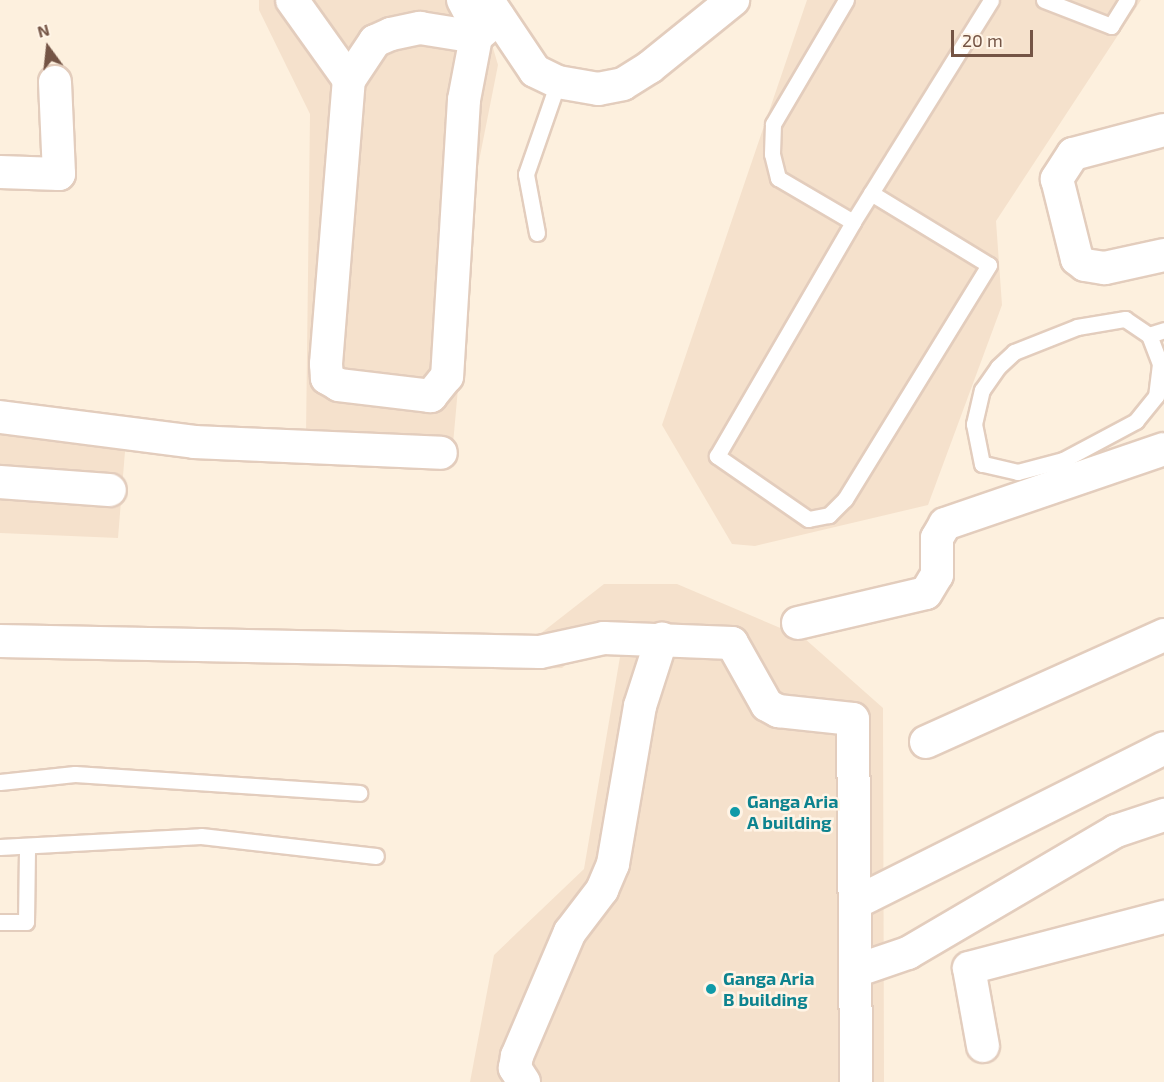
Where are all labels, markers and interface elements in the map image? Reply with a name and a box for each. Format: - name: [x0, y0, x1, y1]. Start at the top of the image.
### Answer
- north arrow: [18, 18, 78, 78]
- scale bar: [954, 18, 1036, 56]
- text: N: [35, 19, 51, 41]
- text: 20 m: [962, 29, 1003, 51]
- place label: Ganga Aria A building: [747, 791, 839, 834]
- marker: Ganga Aria A building: [728, 805, 742, 819]
- place label: Ganga Aria B building: [723, 968, 815, 1010]
- marker: Ganga Aria B building: [704, 982, 718, 996]

